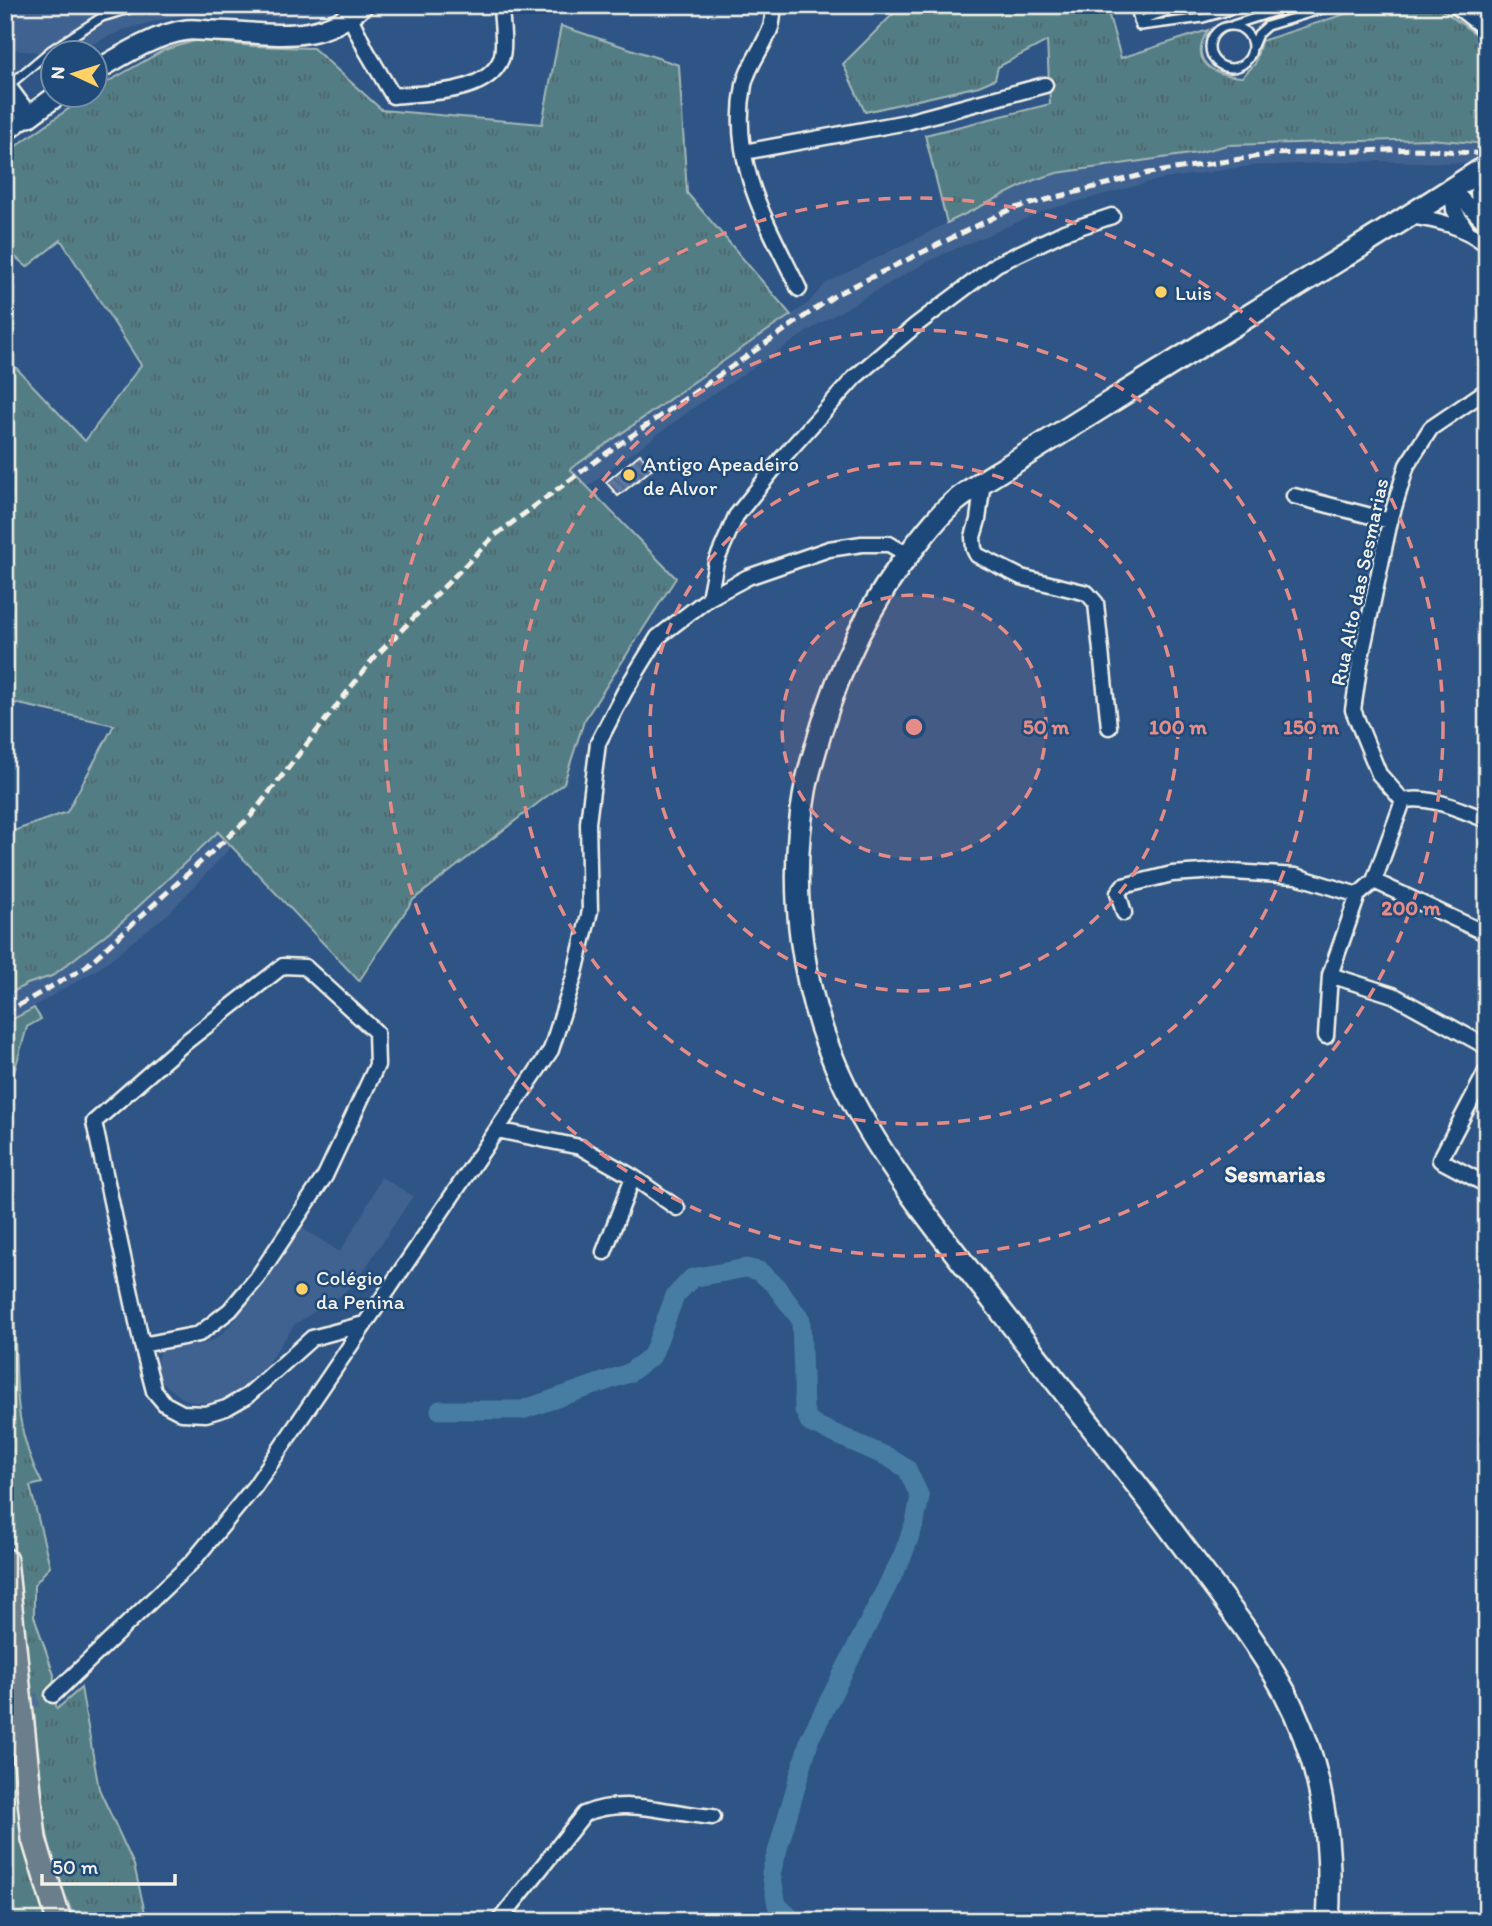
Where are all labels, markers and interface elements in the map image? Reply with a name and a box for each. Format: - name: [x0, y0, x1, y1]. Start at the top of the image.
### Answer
- north arrow: [38, 38, 108, 108]
- text: N: [46, 66, 69, 80]
- place label: Luis: [1175, 280, 1212, 305]
- marker: Luis: [1153, 284, 1169, 300]
- place label: Antigo Apeadeiro de Alvor: [643, 451, 799, 500]
- marker: Antigo Apeadeiro de Alvor: [621, 467, 637, 483]
- street label: Rua Alto das Sesmarias: [1325, 476, 1393, 688]
- text: 50 m: [1023, 714, 1070, 739]
- text: 100 m: [1149, 714, 1207, 739]
- text: 150 m: [1283, 714, 1339, 739]
- centre of rings: [902, 715, 926, 739]
- text: 200 m: [1381, 895, 1441, 920]
- district label: Sesmarias: [1224, 1160, 1326, 1188]
- place label: Colégio da Penina: [316, 1265, 405, 1314]
- marker: Colégio da Penina: [294, 1281, 310, 1297]
- scale bar: [42, 1842, 175, 1886]
- text: 50 m: [52, 1854, 99, 1879]

